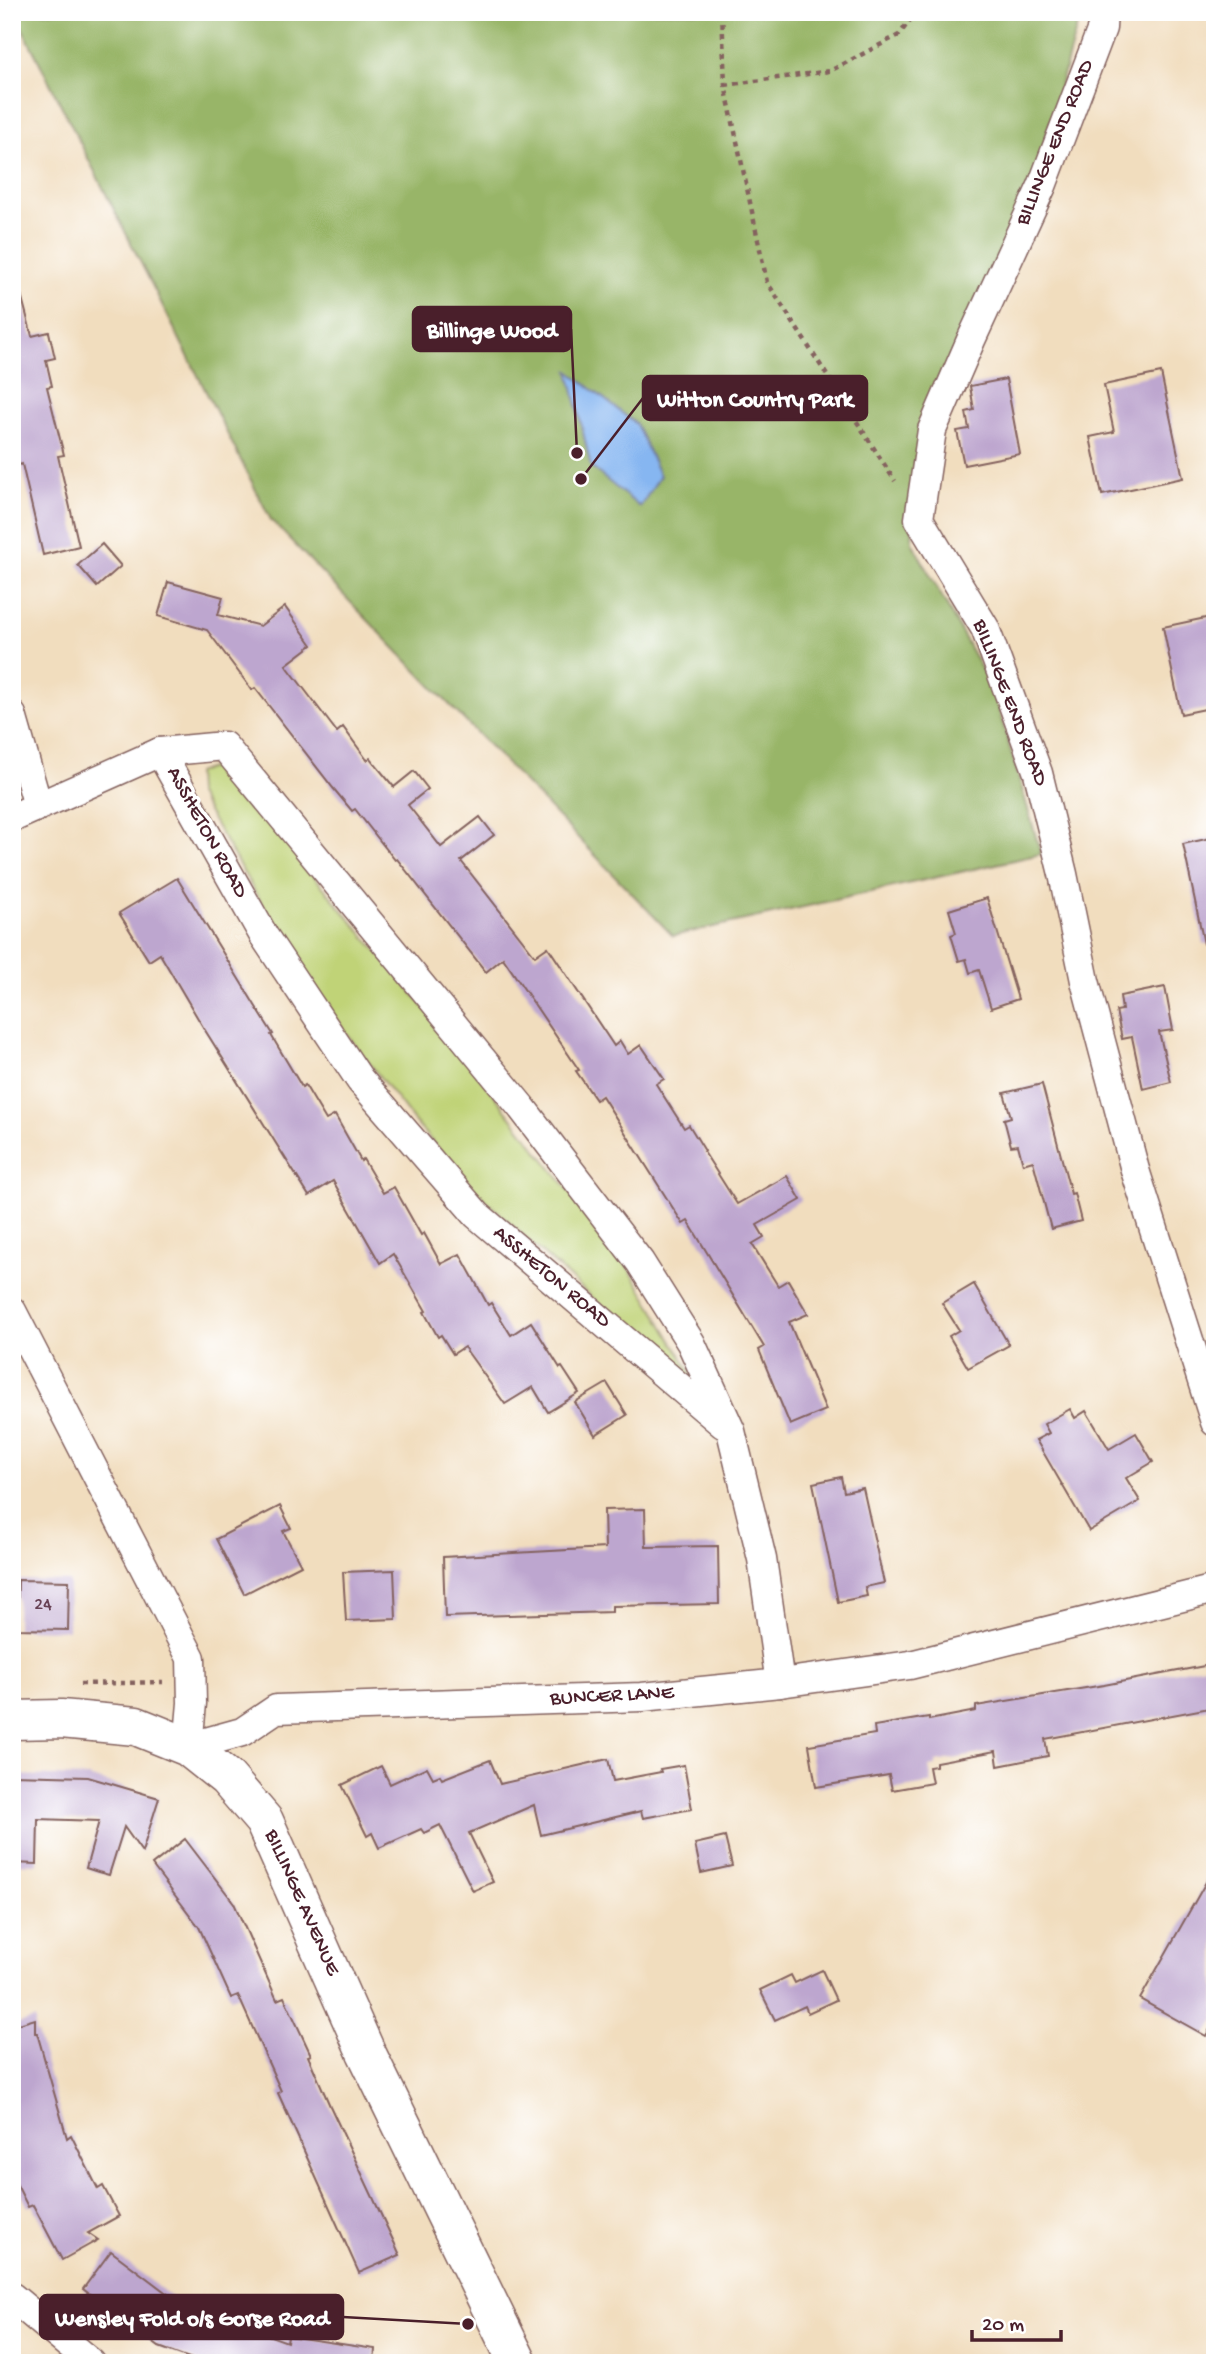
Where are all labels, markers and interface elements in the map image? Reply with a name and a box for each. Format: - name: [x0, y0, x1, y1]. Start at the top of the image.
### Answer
- street label: BILLINGE END ROAD: [1011, 56, 1101, 230]
- callout: Billinge Wood: [413, 307, 571, 351]
- text: Billinge Wood: [426, 319, 560, 346]
- callout: Witton Country Park: [643, 376, 867, 420]
- text: Witton Country Park: [656, 388, 856, 415]
- street label: BILLINGE END ROAD: [965, 615, 1052, 790]
- street label: ASSHETON ROAD: [160, 763, 252, 903]
- street label: ASSHETON ROAD: [487, 1221, 615, 1335]
- house number: 24: [34, 1595, 52, 1616]
- street label: BUNCER LANE: [548, 1681, 675, 1713]
- street label: BILLINGE AVENUE: [257, 1825, 345, 1981]
- callout: Wensley Fold o/s Gorse Road: [40, 2295, 343, 2339]
- scale bar: [972, 2298, 1061, 2342]
- text: Wensley Fold o/s Gorse Road: [54, 2307, 332, 2334]
- text: 20 m: [982, 2314, 1024, 2339]

